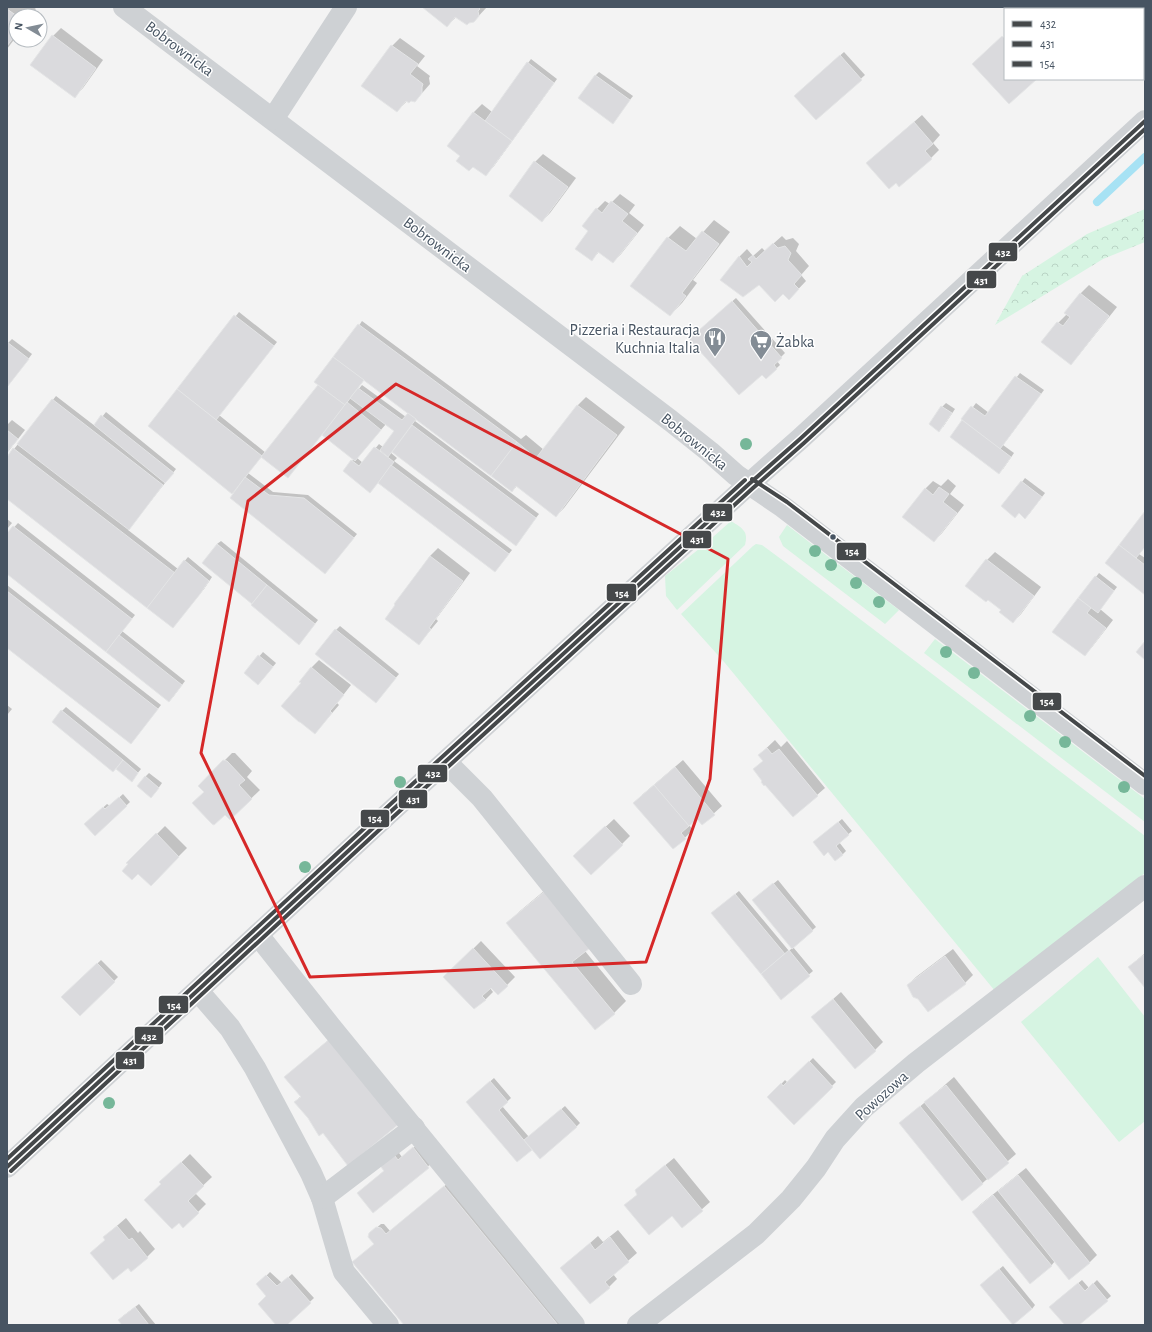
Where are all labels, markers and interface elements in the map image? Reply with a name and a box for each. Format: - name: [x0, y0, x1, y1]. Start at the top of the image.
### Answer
- north arrow: [8, 8, 48, 48]
- legend: [1004, 8, 1144, 80]
- street label: Bobrownicka: [142, 18, 216, 79]
- text: 432: [1040, 18, 1057, 30]
- text: N: [13, 22, 25, 31]
- text: 431: [1040, 38, 1055, 50]
- text: 154: [1040, 58, 1055, 70]
- street label: Bobrownicka: [400, 214, 474, 275]
- line badge: 432: [988, 242, 1018, 262]
- text: 432: [995, 247, 1011, 258]
- line badge: 431: [966, 270, 997, 289]
- text: 431: [974, 275, 988, 286]
- place label: Pizzeria i Restauracja Kuchnia Italia: [570, 322, 700, 356]
- restaurant icon: Pizzeria i Restauracja Kuchnia Italia: [702, 325, 728, 358]
- supermarket icon: Żabka: [748, 328, 774, 361]
- place label: Żabka: [776, 332, 814, 350]
- street label: Bobrownicka: [658, 410, 731, 473]
- line badge: 432: [702, 503, 733, 522]
- text: 432: [710, 507, 726, 518]
- line badge: 431: [682, 530, 712, 549]
- unlabelled marker: [828, 532, 838, 542]
- text: 431: [690, 534, 704, 545]
- line badge: 154: [836, 542, 867, 561]
- text: 154: [845, 546, 860, 557]
- line badge: 154: [606, 583, 637, 602]
- text: 154: [615, 588, 630, 599]
- line badge: 154: [1032, 692, 1062, 711]
- text: 154: [1040, 696, 1055, 707]
- line badge: 432: [417, 764, 448, 783]
- text: 432: [425, 768, 441, 779]
- line badge: 431: [398, 789, 428, 809]
- text: 431: [406, 794, 420, 805]
- line badge: 154: [360, 809, 390, 828]
- text: 154: [368, 813, 383, 824]
- line badge: 154: [158, 995, 189, 1014]
- text: 154: [167, 1000, 182, 1011]
- line badge: 432: [134, 1026, 164, 1045]
- text: 432: [141, 1031, 157, 1042]
- line badge: 431: [115, 1051, 145, 1070]
- text: 431: [123, 1055, 137, 1066]
- street label: Powozowa: [852, 1068, 911, 1124]

